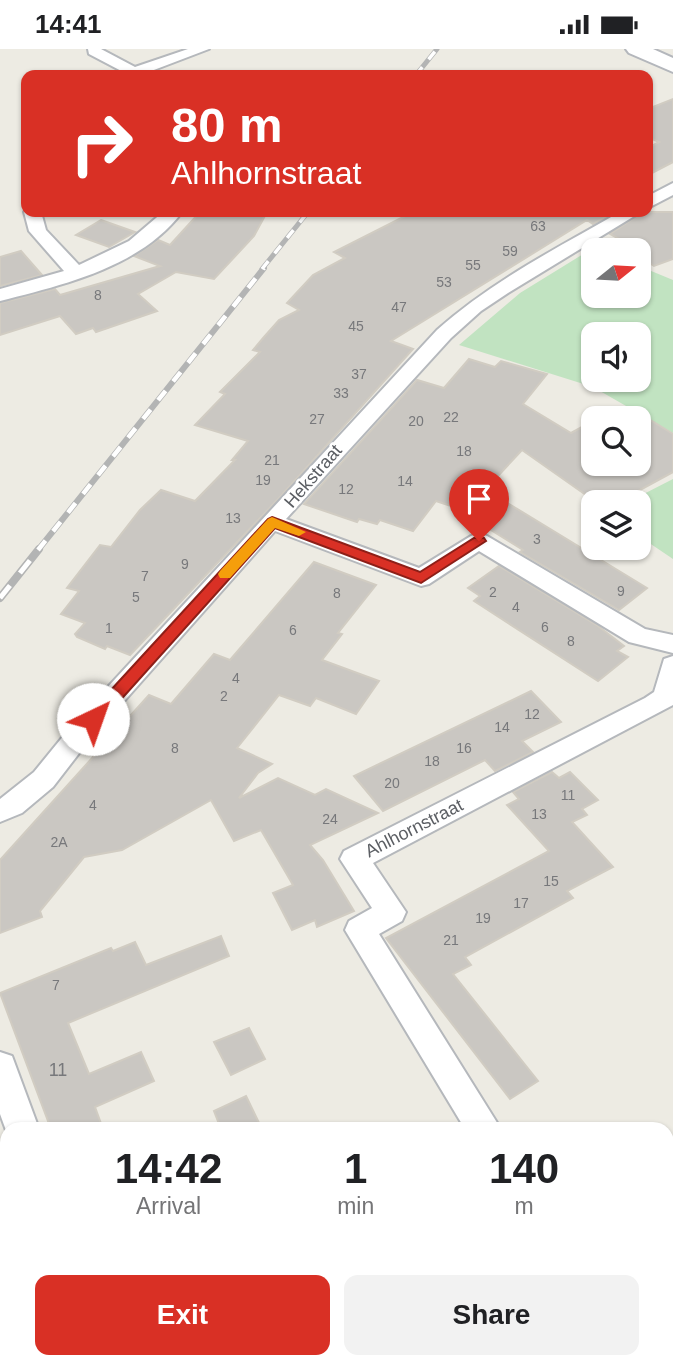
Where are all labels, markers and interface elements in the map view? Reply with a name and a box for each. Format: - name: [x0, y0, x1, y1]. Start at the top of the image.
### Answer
- text: 14:41: [35, 9, 102, 39]
- icon: right: [56, 98, 147, 189]
- text: 80 m: [171, 98, 283, 152]
- text: Ahlhornstraat: [171, 155, 361, 191]
- house number: 63: [530, 218, 546, 234]
- north arrow: [581, 238, 651, 308]
- map controls: [581, 238, 651, 560]
- house number: 59: [502, 243, 518, 259]
- house number: 55: [465, 257, 481, 273]
- house number: 53: [436, 274, 452, 290]
- house number: 8: [94, 287, 102, 303]
- house number: 47: [391, 299, 407, 315]
- house number: 45: [348, 318, 364, 334]
- button: sound: [581, 322, 651, 392]
- house number: 37: [351, 366, 367, 382]
- house number: 33: [333, 385, 349, 401]
- button: search: [581, 406, 651, 476]
- house number: 22: [443, 409, 459, 425]
- house number: 27: [309, 411, 325, 427]
- house number: 20: [408, 413, 424, 429]
- street label: Hekstraat: [280, 440, 346, 512]
- house number: 18: [456, 443, 472, 459]
- house number: 21: [264, 452, 280, 468]
- pin: [449, 469, 509, 541]
- house number: 19: [255, 472, 271, 488]
- house number: 14: [397, 473, 413, 489]
- icon: arrive: [460, 480, 498, 518]
- house number: 12: [338, 481, 354, 497]
- button: layers: [581, 490, 651, 560]
- house number: 13: [225, 510, 241, 526]
- house number: 3: [533, 531, 541, 547]
- house number: 9: [181, 556, 189, 572]
- house number: 7: [141, 568, 149, 584]
- house number: 9: [617, 583, 625, 599]
- house number: 2: [489, 584, 497, 600]
- house number: 8: [333, 585, 341, 601]
- house number: 5: [132, 589, 140, 605]
- house number: 4: [512, 599, 520, 615]
- house number: 6: [541, 619, 549, 635]
- house number: 1: [105, 620, 113, 636]
- house number: 6: [289, 622, 297, 638]
- house number: 8: [567, 633, 575, 649]
- house number: 4: [232, 670, 240, 686]
- position arrow: [56, 682, 130, 756]
- house number: 2: [220, 688, 228, 704]
- house number: 12: [524, 706, 540, 722]
- house number: 14: [494, 719, 510, 735]
- house number: 8: [171, 740, 179, 756]
- house number: 16: [456, 740, 472, 756]
- house number: 18: [424, 753, 440, 769]
- house number: 20: [384, 775, 400, 791]
- house number: 11: [561, 787, 575, 803]
- street label: Ahlhornstraat: [362, 795, 466, 861]
- house number: 4: [89, 797, 97, 813]
- house number: 13: [531, 806, 547, 822]
- house number: 24: [322, 811, 338, 827]
- house number: 2A: [50, 834, 68, 850]
- house number: 15: [543, 873, 559, 889]
- house number: 17: [513, 895, 529, 911]
- house number: 19: [475, 910, 491, 926]
- house number: 21: [443, 932, 459, 948]
- house number: 7: [52, 977, 60, 993]
- house number: 11: [49, 1060, 67, 1080]
- text: 14:42: [115, 1145, 222, 1192]
- text: 1: [344, 1145, 367, 1192]
- text: 140: [489, 1145, 559, 1192]
- text: Arrival: [136, 1193, 201, 1219]
- text: min: [337, 1193, 374, 1219]
- text: m: [515, 1193, 534, 1219]
- button: Exit: [35, 1275, 330, 1355]
- button: Share: [344, 1275, 639, 1355]

